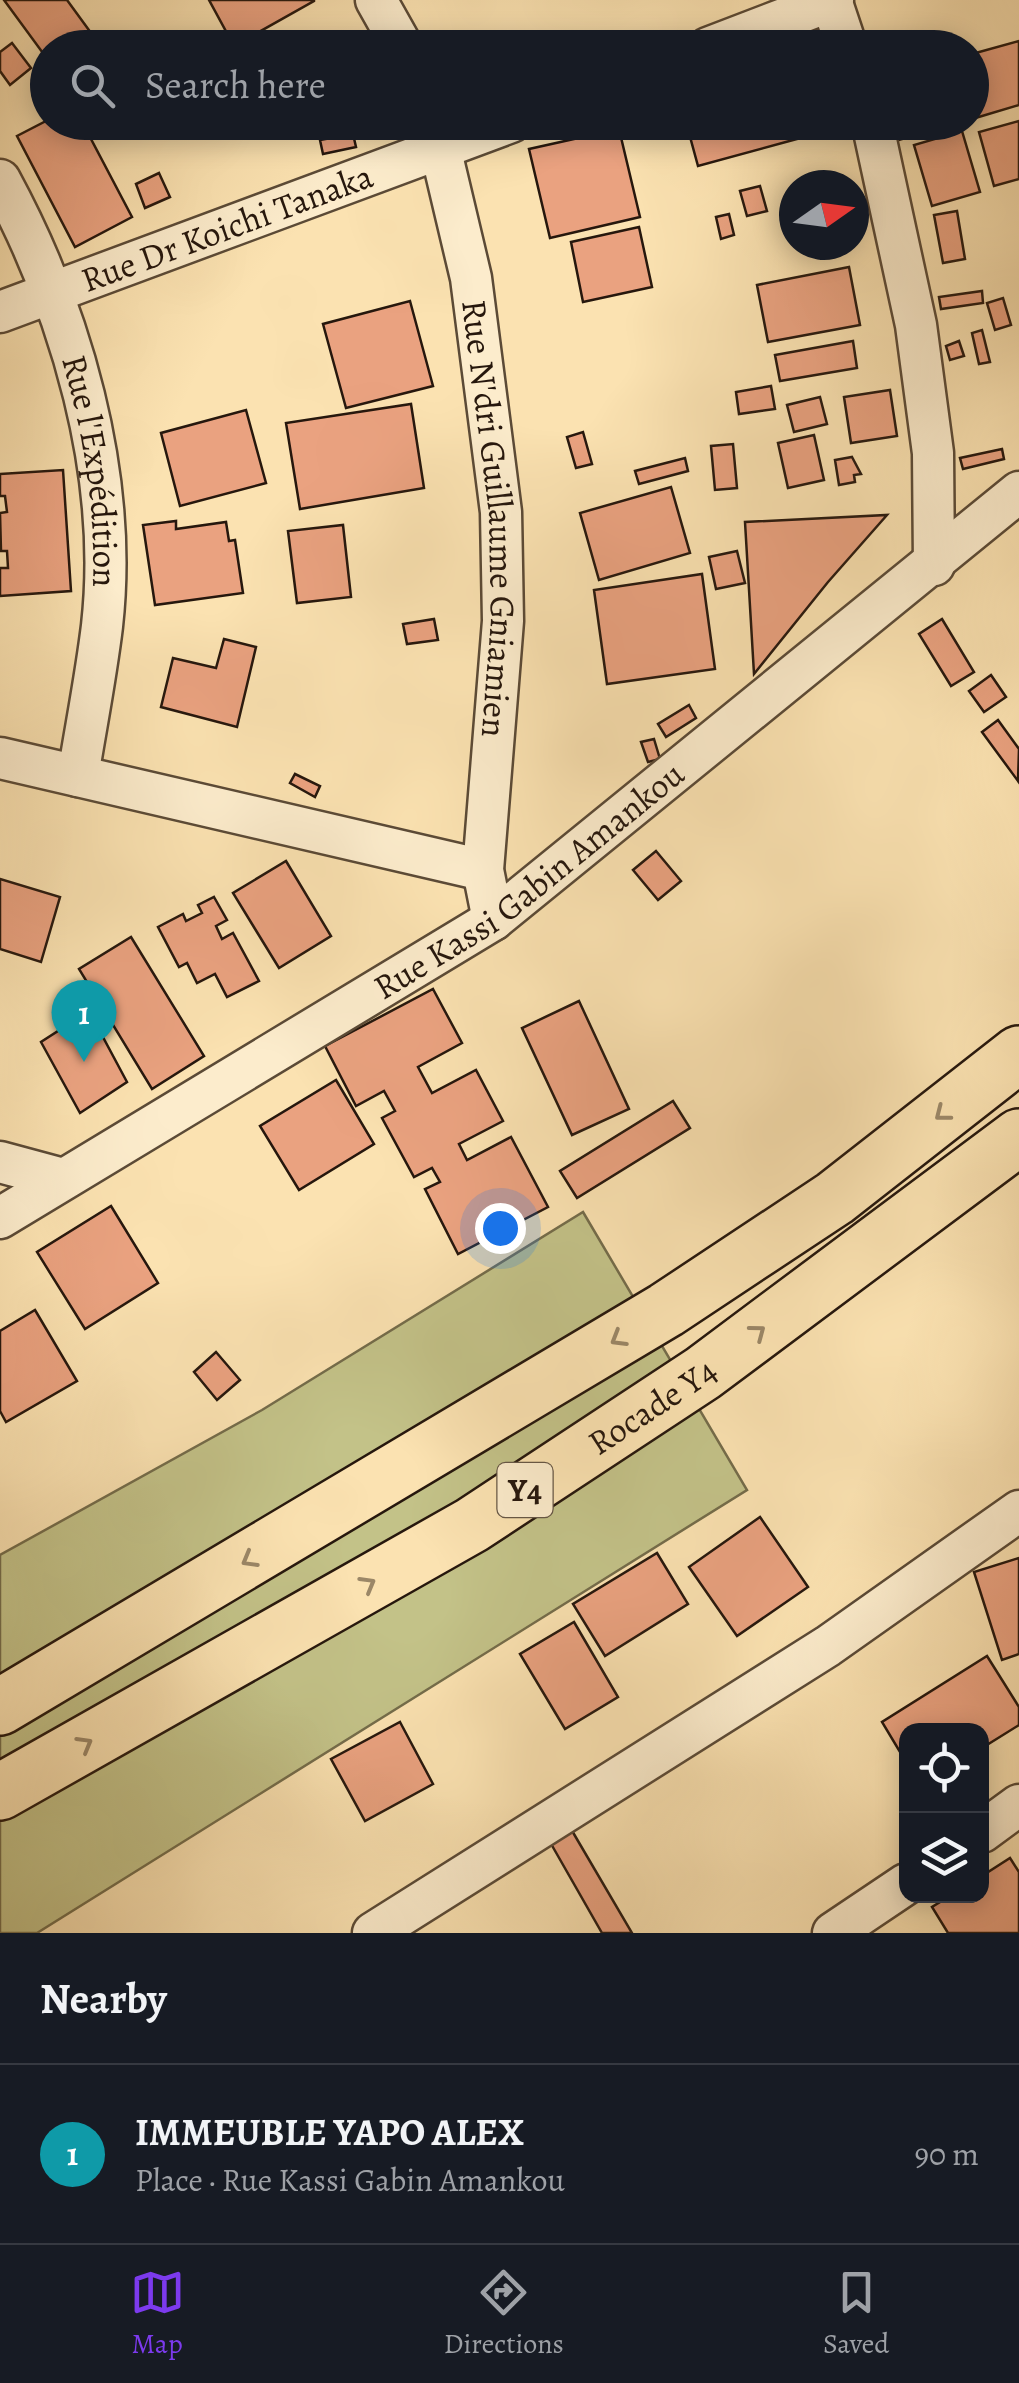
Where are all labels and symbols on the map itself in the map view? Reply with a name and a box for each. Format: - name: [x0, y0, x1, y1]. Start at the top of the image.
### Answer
- street label: Rue Dr Koichi Tanaka: [74, 151, 380, 304]
- north arrow: [779, 170, 869, 260]
- street label: Rue N'dri Guillaume Gniamien: [450, 297, 527, 739]
- street label: Rue l'Expédition: [50, 349, 129, 588]
- street label: Rue Kassi Gabin Amankou: [364, 750, 694, 1011]
- pin: 1: [52, 980, 116, 1062]
- one-way arrow: [935, 1102, 953, 1120]
- your location: [475, 1203, 526, 1254]
- one-way arrow: [747, 1326, 765, 1343]
- one-way arrow: [611, 1327, 629, 1346]
- street label: Rocade Y4: [579, 1347, 727, 1466]
- road number: Y4: [498, 1463, 552, 1517]
- one-way arrow: [242, 1548, 260, 1567]
- one-way arrow: [357, 1577, 375, 1597]
- one-way arrow: [74, 1737, 92, 1757]

